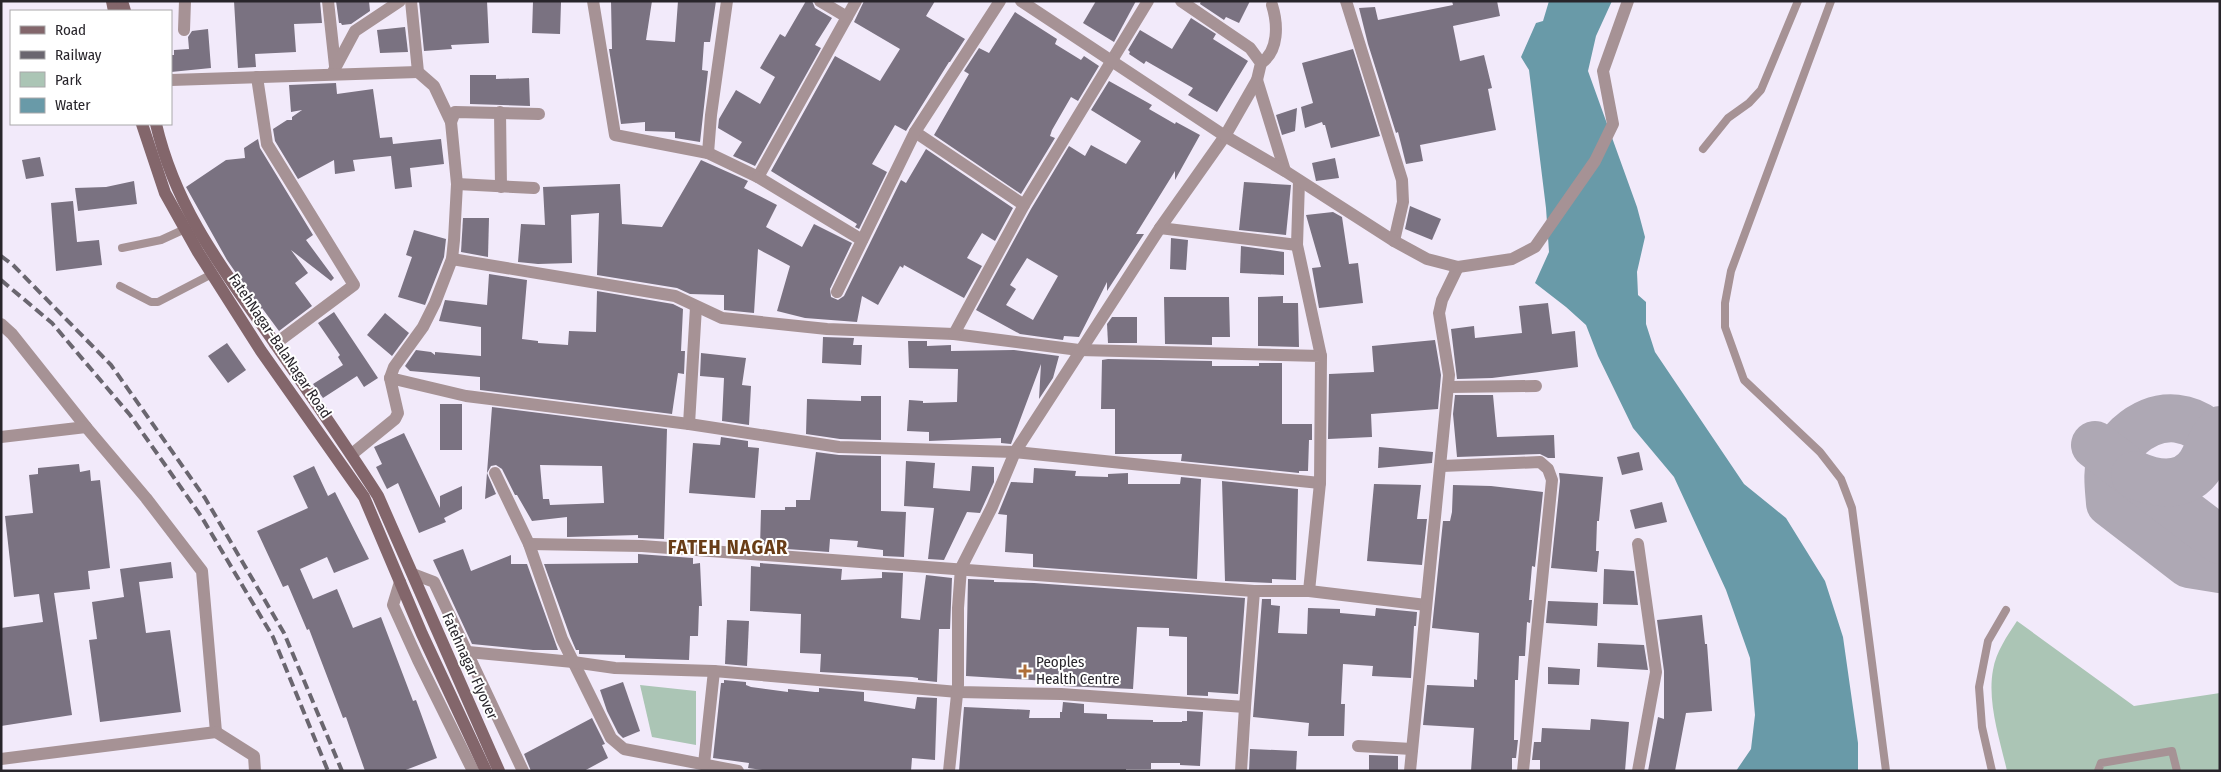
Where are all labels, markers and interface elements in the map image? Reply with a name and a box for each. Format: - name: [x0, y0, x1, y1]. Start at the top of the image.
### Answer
- legend: [10, 10, 172, 125]
- text: Road: [55, 21, 86, 39]
- text: Railway: [55, 46, 102, 64]
- text: Park: [55, 71, 82, 89]
- text: Water: [55, 96, 91, 114]
- street label: FatehNagar-BalaNagar Road: [225, 270, 335, 422]
- district label: FATEH NAGAR: [668, 535, 788, 559]
- street label: Fatehnagar Flyover: [438, 610, 502, 723]
- place label: Peoples Health Centre: [1036, 653, 1120, 688]
- marker: Peoples Health Centre: [1018, 664, 1032, 678]

